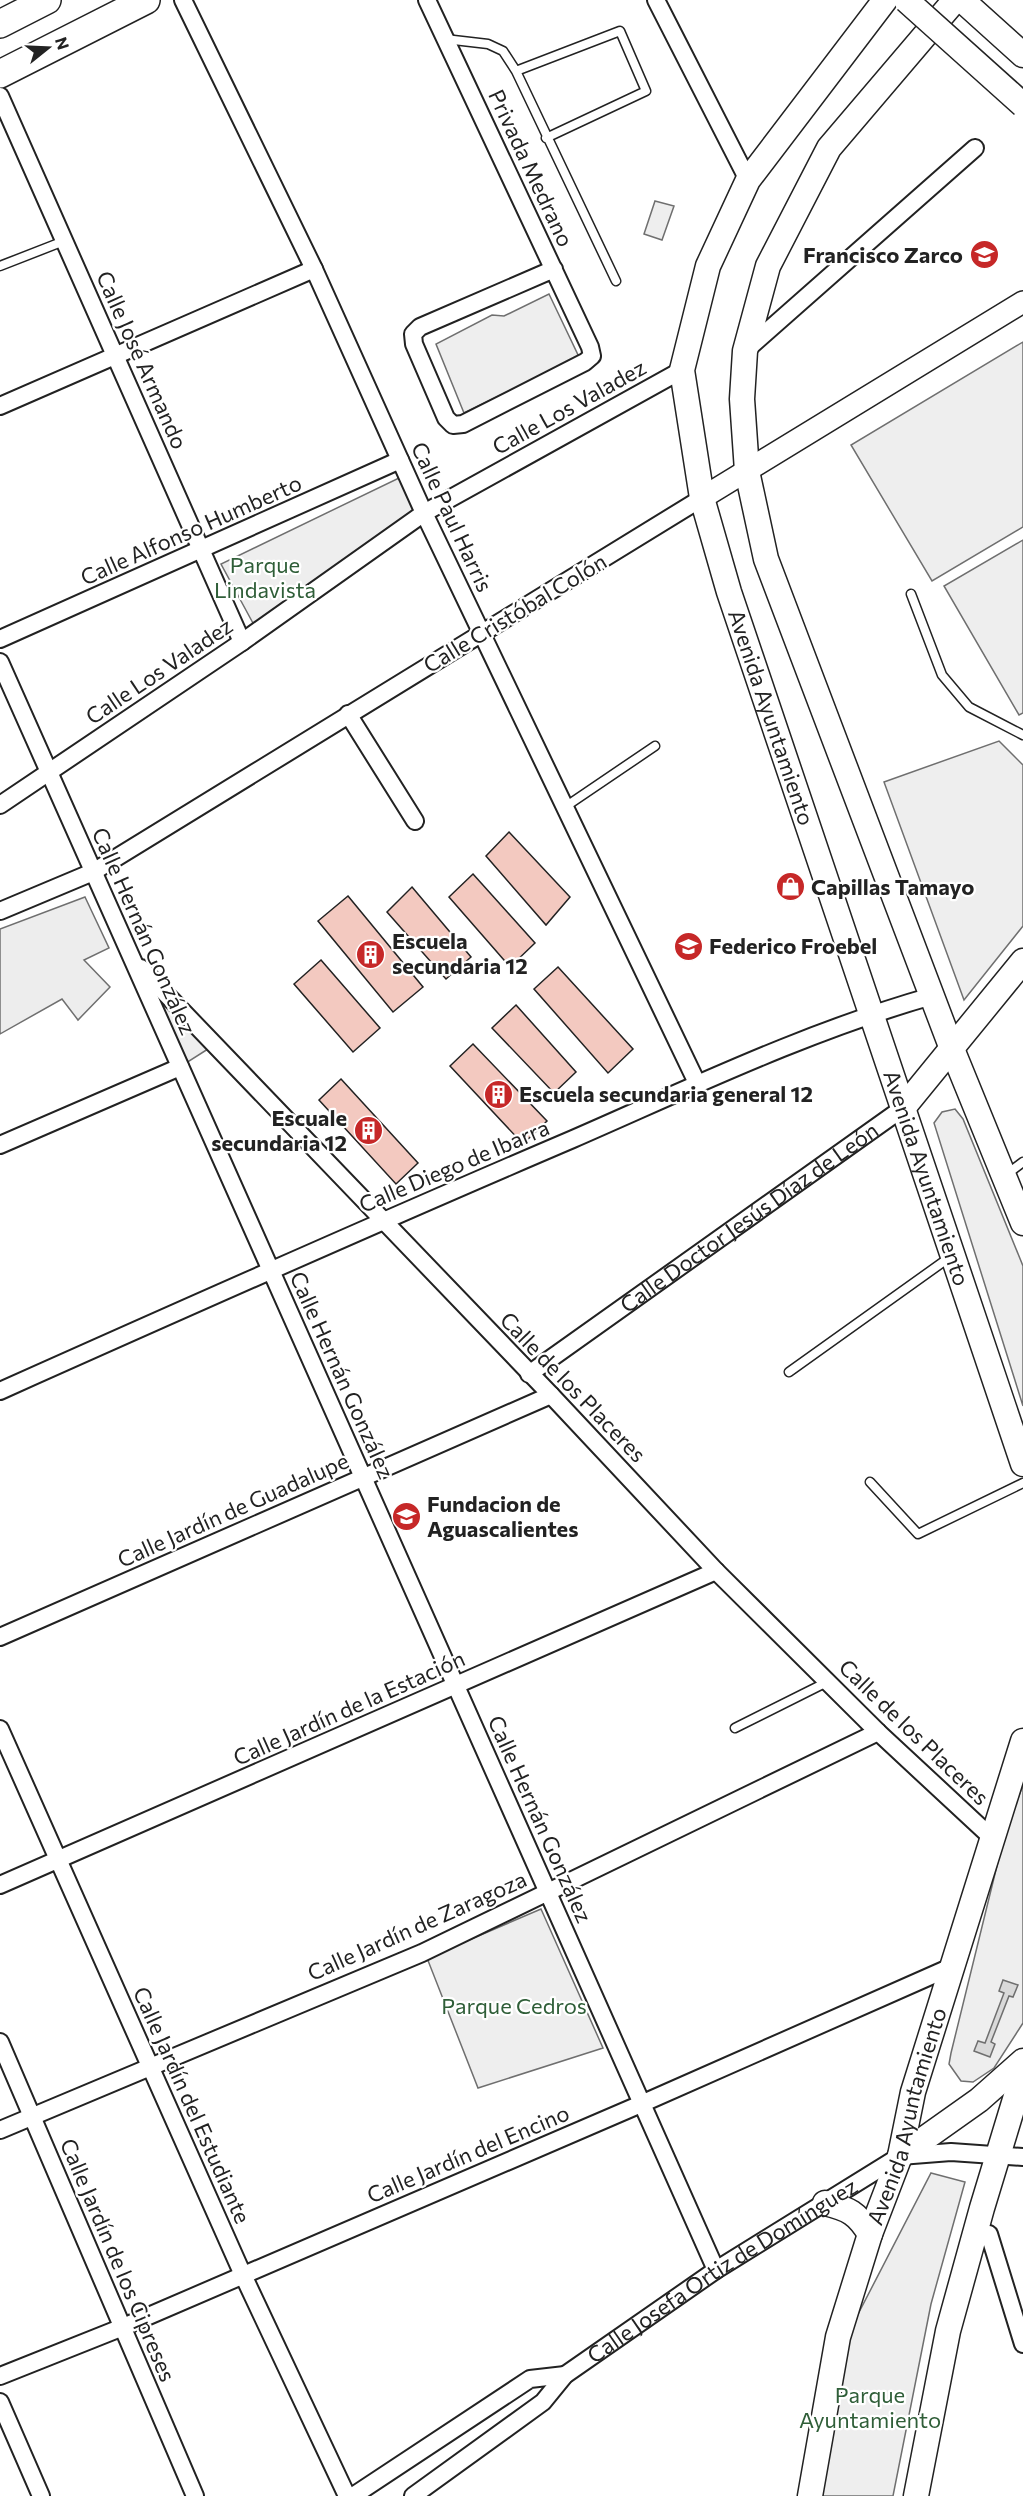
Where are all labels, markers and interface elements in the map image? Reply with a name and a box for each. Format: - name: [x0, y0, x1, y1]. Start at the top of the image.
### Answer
- north arrow: [18, 18, 78, 78]
- text: N: [52, 35, 74, 52]
- street label: Privada Medrano: [483, 85, 580, 251]
- school or university icon: Francisco Zarco: [968, 239, 1000, 271]
- place label: Francisco Zarco: [803, 241, 963, 268]
- street label: Calle José Armando: [91, 267, 194, 453]
- street label: Calle Los Valadez: [487, 353, 650, 460]
- street label: Calle Paul Harris: [406, 438, 499, 596]
- street label: Calle Alfonso Humberto: [76, 469, 305, 590]
- street label: Calle Cristóbal Colón: [418, 547, 611, 678]
- park label: Parque Lindavista: [214, 551, 316, 603]
- street label: Avenida Ayuntamiento: [723, 606, 821, 829]
- street label: Calle Los Valadez: [80, 612, 237, 730]
- street label: Calle Hernán González: [87, 823, 202, 1038]
- shop icon: Capillas Tamayo: [774, 871, 806, 903]
- place label: Capillas Tamayo: [811, 873, 974, 900]
- place label: Escuela secundaria 12: [392, 927, 528, 979]
- school or university icon: Federico Froebel: [672, 930, 704, 962]
- place label: Federico Froebel: [709, 932, 877, 959]
- building icon: Escuela secundaria 12: [355, 938, 387, 970]
- street label: Avenida Ayuntamiento: [878, 1066, 976, 1289]
- building icon: Escuela secundaria general 12: [482, 1078, 514, 1110]
- place label: Escuela secundaria general 12: [519, 1080, 813, 1107]
- place label: Escuale secundaria 12: [211, 1104, 347, 1156]
- street label: Calle Diego de Ibarra: [355, 1113, 553, 1218]
- building icon: Escuale secundaria 12: [352, 1115, 384, 1147]
- street label: Calle Doctor Jesús Díaz de León: [614, 1116, 883, 1318]
- street label: Calle Hernán González: [285, 1267, 400, 1482]
- street label: Calle de los Placeres: [495, 1306, 652, 1467]
- street label: Calle Jardín de Guadalupe: [113, 1446, 353, 1573]
- place label: Fundacion de Aguascalientes: [427, 1490, 578, 1542]
- school or university icon: Fundacion de Aguascalientes: [390, 1501, 422, 1533]
- street label: Calle Jardín de la Estación: [229, 1644, 469, 1771]
- street label: Calle de los Placeres: [834, 1653, 995, 1810]
- street label: Calle Hernán González: [483, 1711, 598, 1926]
- street label: Calle Jardín de Zaragoza: [303, 1865, 531, 1986]
- street label: Calle Jardín del Estudiante: [128, 1982, 257, 2227]
- park label: Parque Cedros: [441, 1992, 587, 2019]
- street label: Avenida Ayuntamiento: [861, 2004, 952, 2229]
- street label: Calle Jardín del Encino: [363, 2099, 573, 2208]
- street label: Calle Jardín de los Cipreses: [55, 2134, 182, 2386]
- street label: Calle Josefa Ortiz de Domínguez: [582, 2172, 862, 2369]
- park label: Parque Ayuntamiento: [799, 2381, 941, 2433]

